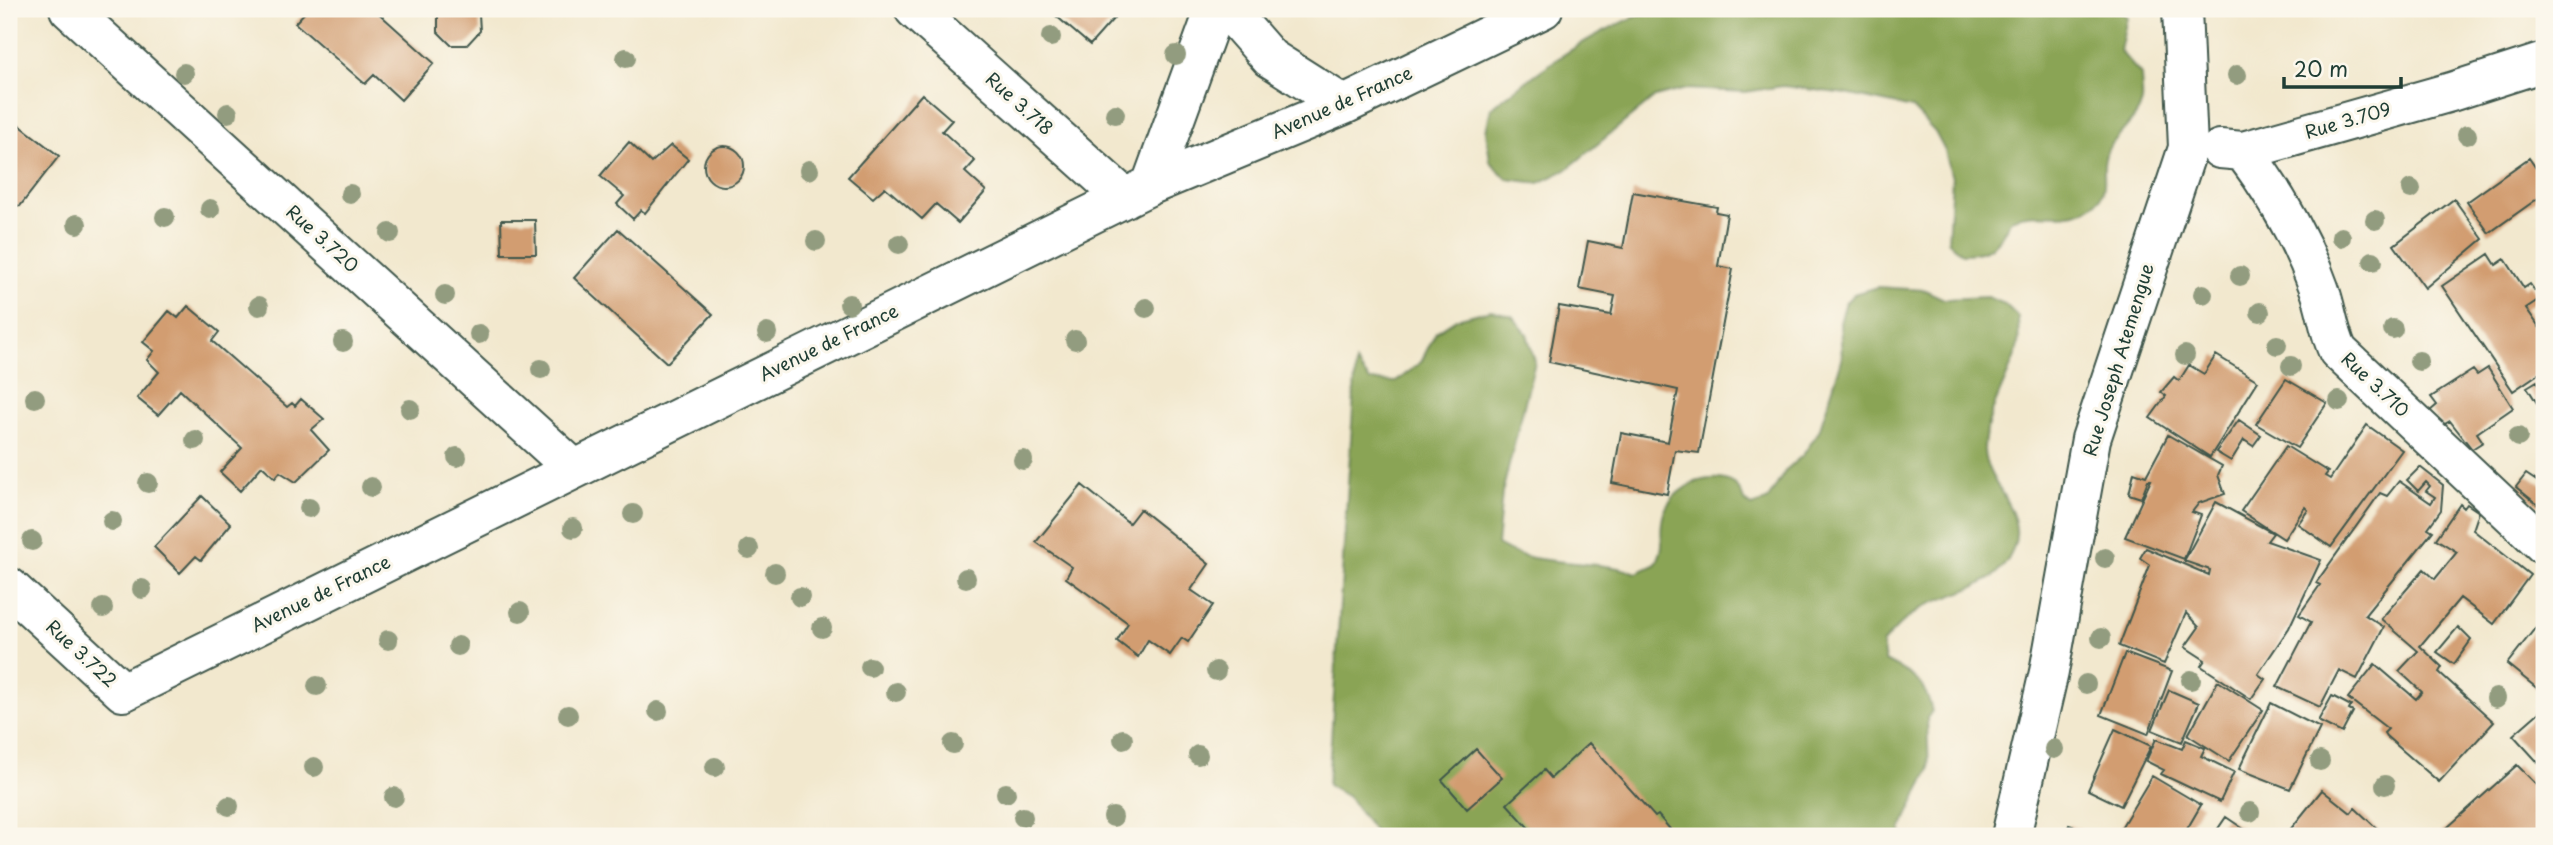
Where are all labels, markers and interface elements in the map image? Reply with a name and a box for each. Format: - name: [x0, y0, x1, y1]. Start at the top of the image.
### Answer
- scale bar: [2284, 46, 2401, 90]
- text: 20 m: [2294, 52, 2348, 84]
- street label: Avenue de France: [1267, 58, 1416, 145]
- street label: Rue 3.718: [980, 65, 1060, 141]
- street label: Rue 3.709: [2301, 94, 2394, 145]
- street label: Rue 3.720: [281, 198, 365, 278]
- street label: Rue Joseph Atemengue: [2075, 260, 2160, 459]
- street label: Avenue de France: [754, 296, 903, 387]
- street label: Rue 3.710: [2336, 345, 2416, 423]
- street label: Avenue de France: [246, 547, 395, 638]
- street label: Rue 3.722: [41, 613, 124, 693]

